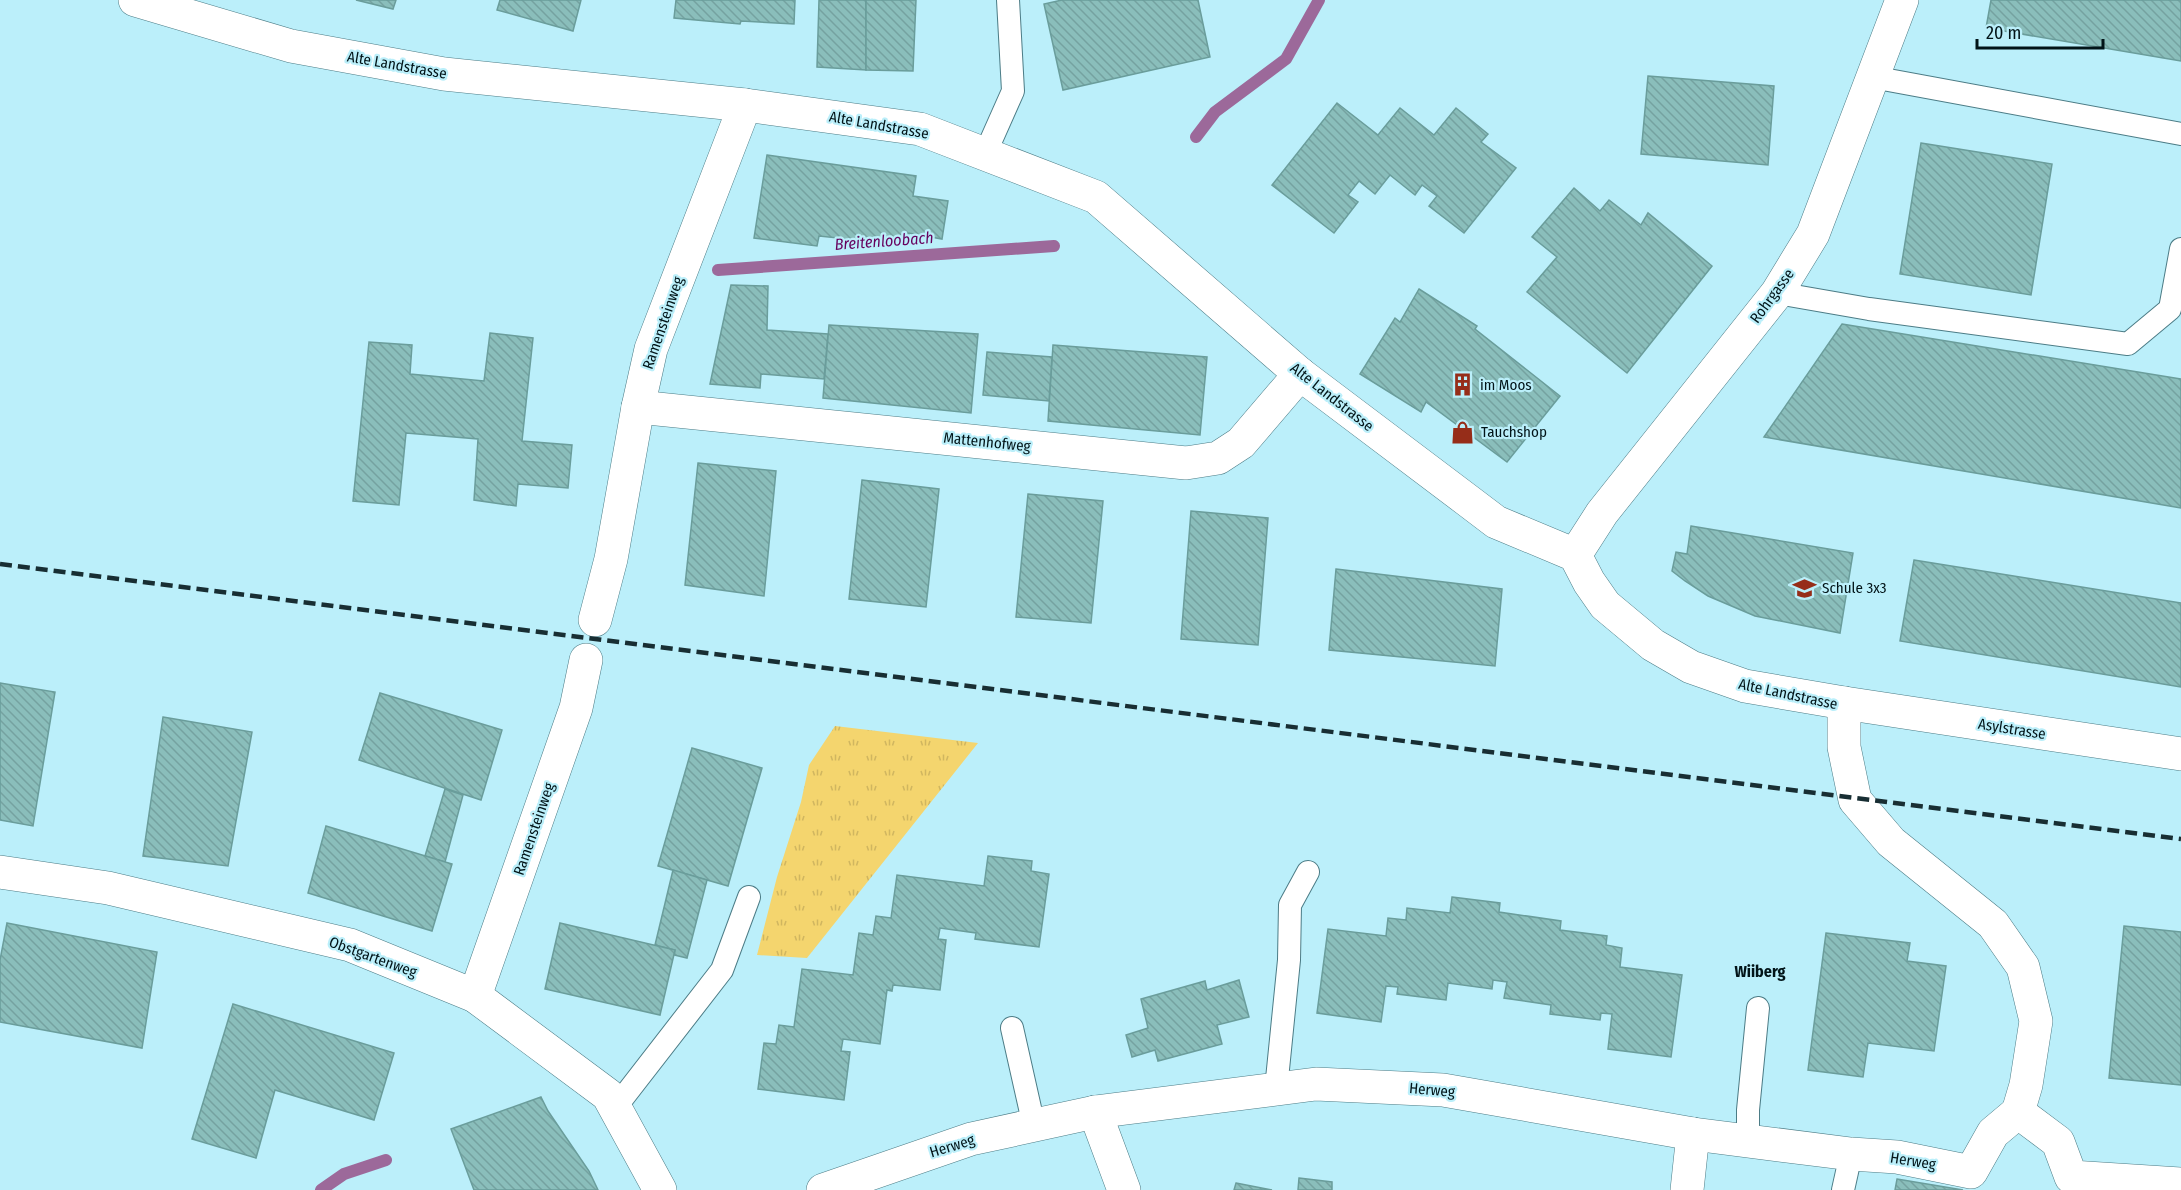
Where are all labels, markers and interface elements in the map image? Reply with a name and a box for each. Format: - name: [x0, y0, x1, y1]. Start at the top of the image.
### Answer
- scale bar: [1977, 12, 2103, 50]
- text: 20 m: [1986, 22, 2021, 44]
- street label: Alte Landstrasse: [346, 47, 448, 83]
- street label: Alte Landstrasse: [828, 107, 930, 143]
- water label: Breitenloobach: [834, 228, 934, 254]
- street label: Rohrgasse: [1746, 265, 1798, 327]
- street label: Ramensteinweg: [639, 274, 687, 372]
- street label: Alte Landstrasse: [1287, 359, 1377, 435]
- building icon: im Moos: [1449, 372, 1475, 398]
- place label: im Moos: [1480, 376, 1532, 394]
- shop icon: Tauchshop: [1450, 419, 1476, 445]
- place label: Tauchshop: [1481, 423, 1547, 441]
- street label: Mattenhofweg: [943, 428, 1031, 456]
- school or university icon: Schule 3x3: [1791, 575, 1817, 601]
- place label: Schule 3x3: [1822, 579, 1887, 597]
- street label: Alte Landstrasse: [1737, 675, 1839, 713]
- street label: Asylstrasse: [1977, 715, 2047, 743]
- street label: Ramensteinweg: [510, 780, 558, 878]
- street label: Obstgartenweg: [327, 933, 419, 981]
- district label: Wiiberg: [1734, 962, 1786, 981]
- street label: Herweg: [1408, 1079, 1456, 1101]
- street label: Herweg: [927, 1131, 977, 1161]
- street label: Herweg: [1889, 1149, 1937, 1173]

